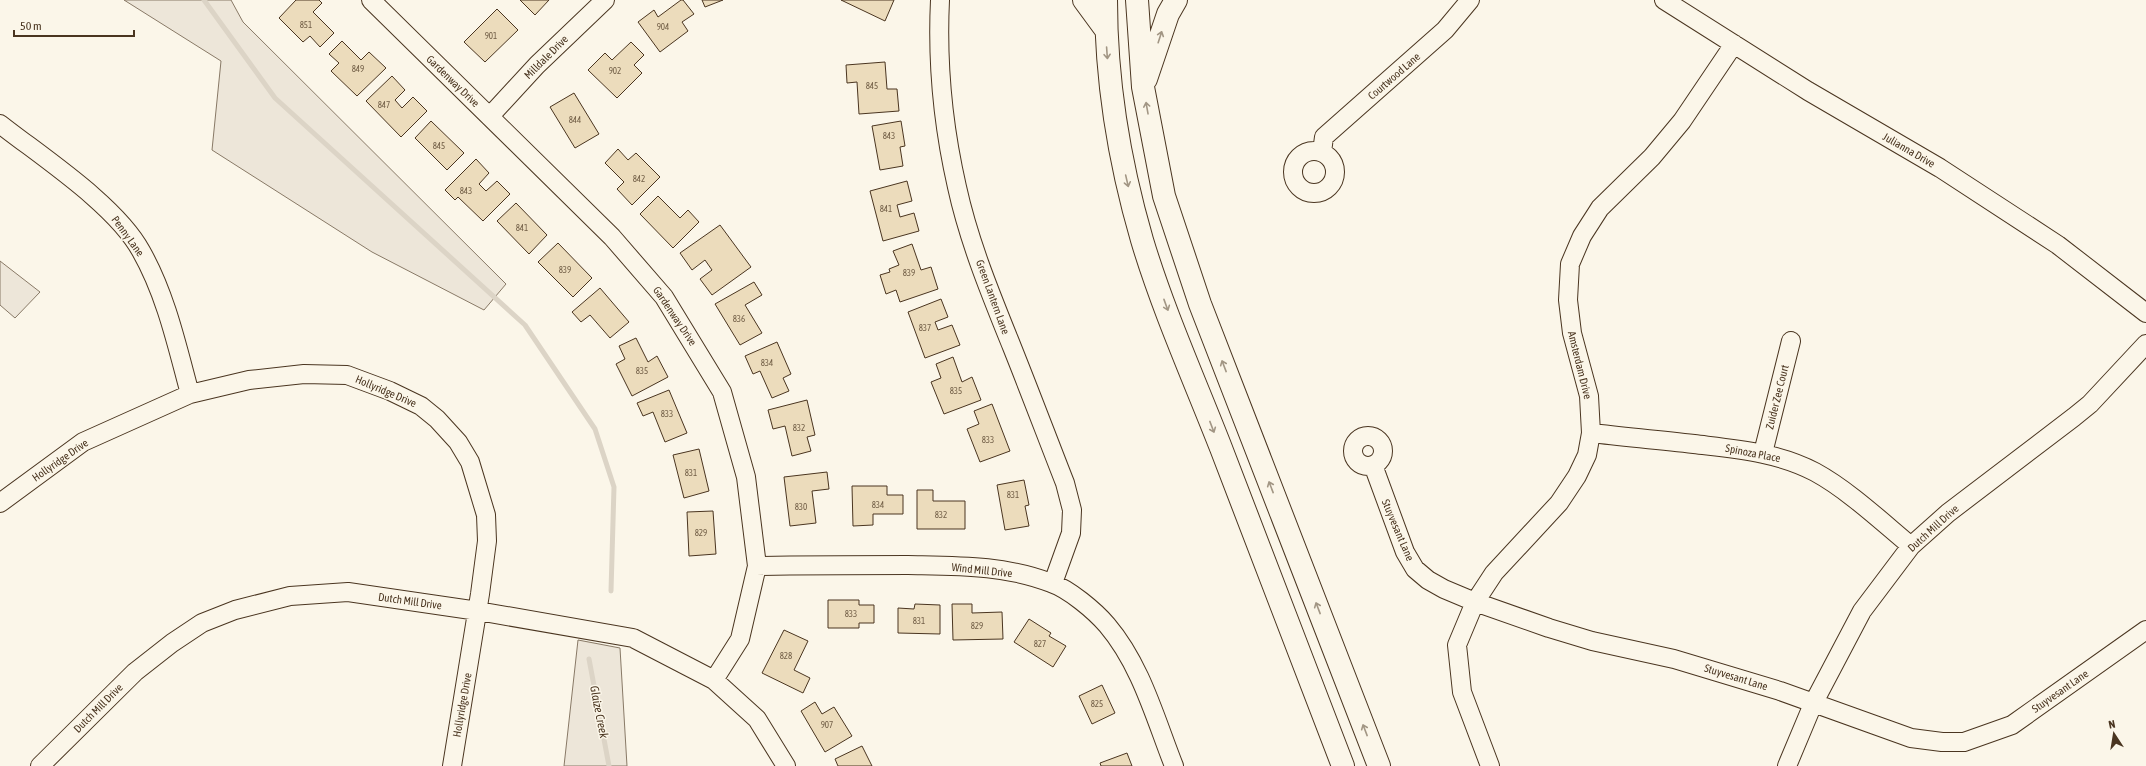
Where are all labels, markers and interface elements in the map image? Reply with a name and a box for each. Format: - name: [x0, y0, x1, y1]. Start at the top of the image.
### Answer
- scale bar: [14, 12, 134, 38]
- text: 50 m: [20, 19, 42, 33]
- house number: 851: [300, 20, 312, 30]
- house number: 904: [657, 22, 669, 32]
- house number: 901: [485, 31, 497, 41]
- one-way arrow: [1157, 31, 1164, 44]
- street label: Milldale Drive: [522, 33, 570, 81]
- one-way arrow: [1104, 46, 1111, 59]
- street label: Courtwood Lane: [1366, 50, 1422, 102]
- street label: Gardenway Drive: [424, 53, 482, 109]
- house number: 849: [352, 64, 364, 74]
- house number: 902: [609, 66, 621, 76]
- house number: 845: [866, 81, 878, 91]
- house number: 847: [378, 100, 390, 110]
- one-way arrow: [1143, 102, 1151, 115]
- house number: 844: [569, 115, 581, 125]
- street label: Julianna Drive: [1881, 130, 1937, 170]
- house number: 843: [883, 131, 895, 141]
- house number: 845: [433, 141, 445, 151]
- house number: 842: [633, 174, 645, 184]
- one-way arrow: [1123, 174, 1131, 187]
- house number: 843: [460, 186, 472, 196]
- house number: 841: [880, 204, 892, 214]
- street label: Penny Lane: [109, 214, 147, 258]
- house number: 841: [516, 223, 528, 233]
- street label: Green Lantern Lane: [974, 258, 1012, 336]
- house number: 839: [559, 265, 571, 275]
- house number: 839: [903, 268, 915, 278]
- street label: Gardenway Drive: [651, 284, 699, 348]
- one-way arrow: [1162, 299, 1170, 311]
- house number: 836: [733, 314, 745, 324]
- house number: 837: [919, 323, 931, 333]
- street label: Amsterdam Drive: [1566, 330, 1594, 400]
- house number: 834: [761, 358, 773, 368]
- one-way arrow: [1220, 360, 1228, 372]
- street label: Zuider Zee Court: [1763, 364, 1791, 430]
- house number: 835: [636, 366, 648, 376]
- street label: Hollyridge Drive: [354, 373, 418, 409]
- house number: 835: [950, 386, 962, 396]
- house number: 833: [661, 409, 673, 419]
- one-way arrow: [1209, 420, 1217, 432]
- house number: 832: [793, 423, 805, 433]
- house number: 833: [982, 435, 994, 445]
- street label: Hollyridge Drive: [30, 436, 90, 484]
- street label: Spinoza Place: [1724, 442, 1782, 464]
- house number: 831: [685, 468, 697, 478]
- one-way arrow: [1267, 481, 1275, 493]
- house number: 831: [1007, 490, 1019, 500]
- street label: Stuyvesant Lane: [1380, 497, 1416, 563]
- house number: 834: [872, 500, 884, 510]
- house number: 830: [795, 502, 807, 512]
- street label: Dutch Mill Drive: [1905, 502, 1961, 554]
- house number: 832: [935, 510, 947, 520]
- house number: 829: [695, 528, 707, 538]
- street label: Wind Mill Drive: [951, 561, 1013, 579]
- street label: Dutch Mill Drive: [377, 591, 443, 611]
- one-way arrow: [1313, 603, 1321, 615]
- house number: 833: [845, 609, 857, 619]
- house number: 831: [913, 616, 925, 626]
- house number: 829: [971, 621, 983, 631]
- house number: 827: [1034, 639, 1046, 649]
- house number: 828: [780, 651, 792, 661]
- street label: Stuyvesant Lane: [1703, 662, 1769, 692]
- street label: Stuyvesant Lane: [2030, 667, 2090, 715]
- street label: Hollyridge Drive: [450, 672, 474, 738]
- street label: Dutch Mill Drive: [71, 681, 125, 735]
- water label: Glaize Creek: [587, 684, 611, 740]
- house number: 825: [1091, 699, 1103, 709]
- north arrow: [2094, 714, 2134, 754]
- text: N: [2107, 718, 2116, 731]
- house number: 907: [821, 720, 833, 730]
- one-way arrow: [1360, 724, 1368, 736]

